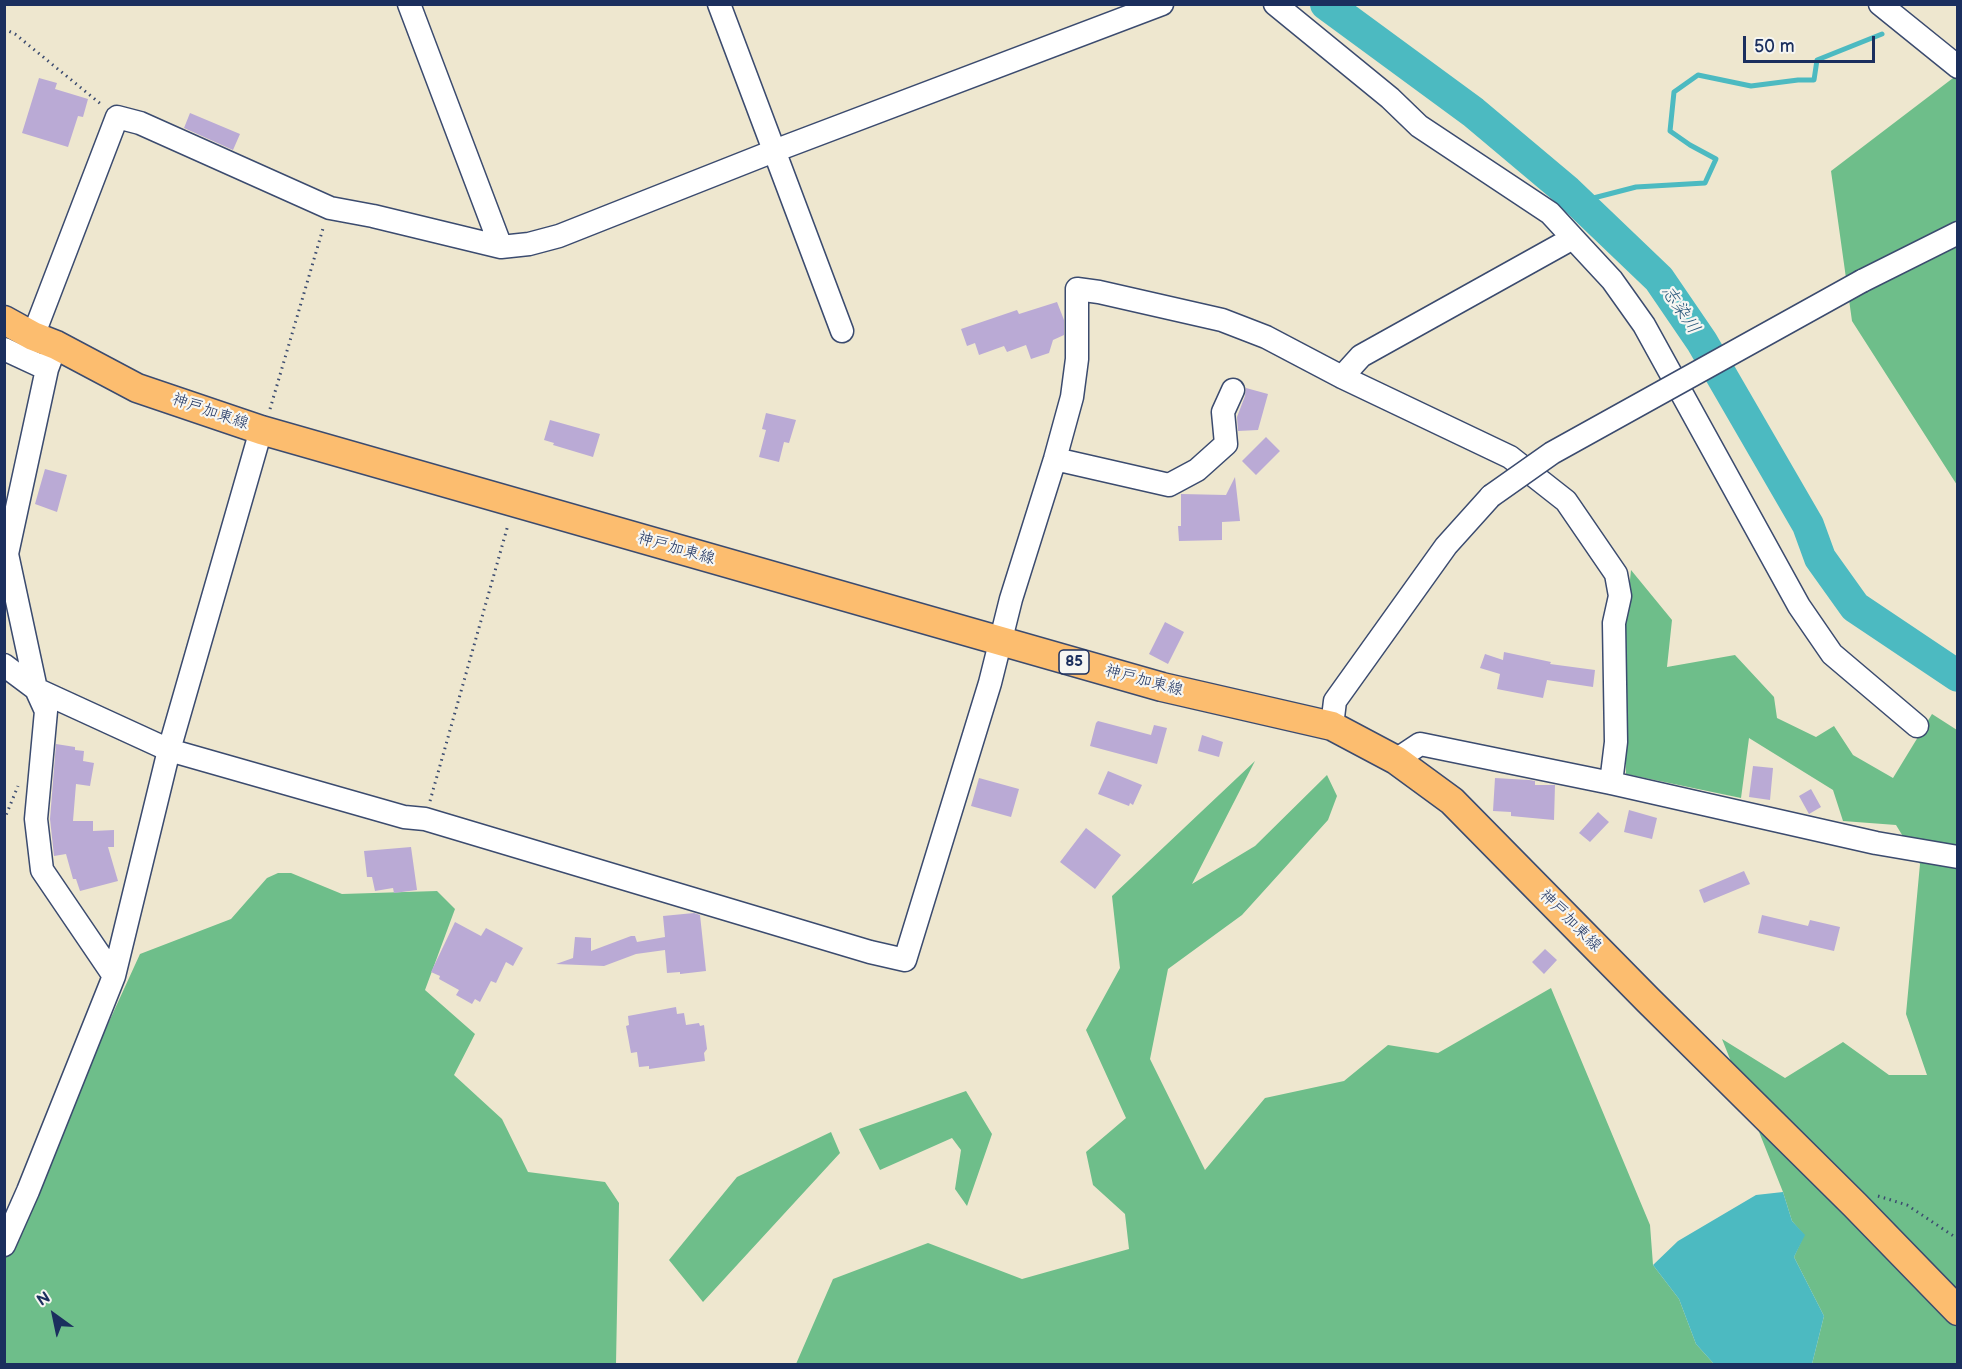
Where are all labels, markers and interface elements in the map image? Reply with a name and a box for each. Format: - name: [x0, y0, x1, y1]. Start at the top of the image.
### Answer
- scale bar: [1746, 24, 1878, 62]
- text: 50 m: [1754, 36, 1795, 57]
- water label: 志染川: [1656, 282, 1704, 338]
- street label: 神戸加東線: [169, 390, 251, 434]
- street label: 神戸加東線: [635, 529, 717, 569]
- road number: 85: [1059, 650, 1089, 674]
- street label: 神戸加東線: [1103, 661, 1185, 701]
- street label: 神戸加東線: [1535, 886, 1605, 956]
- north arrow: [24, 1285, 84, 1345]
- text: N: [34, 1288, 54, 1311]

